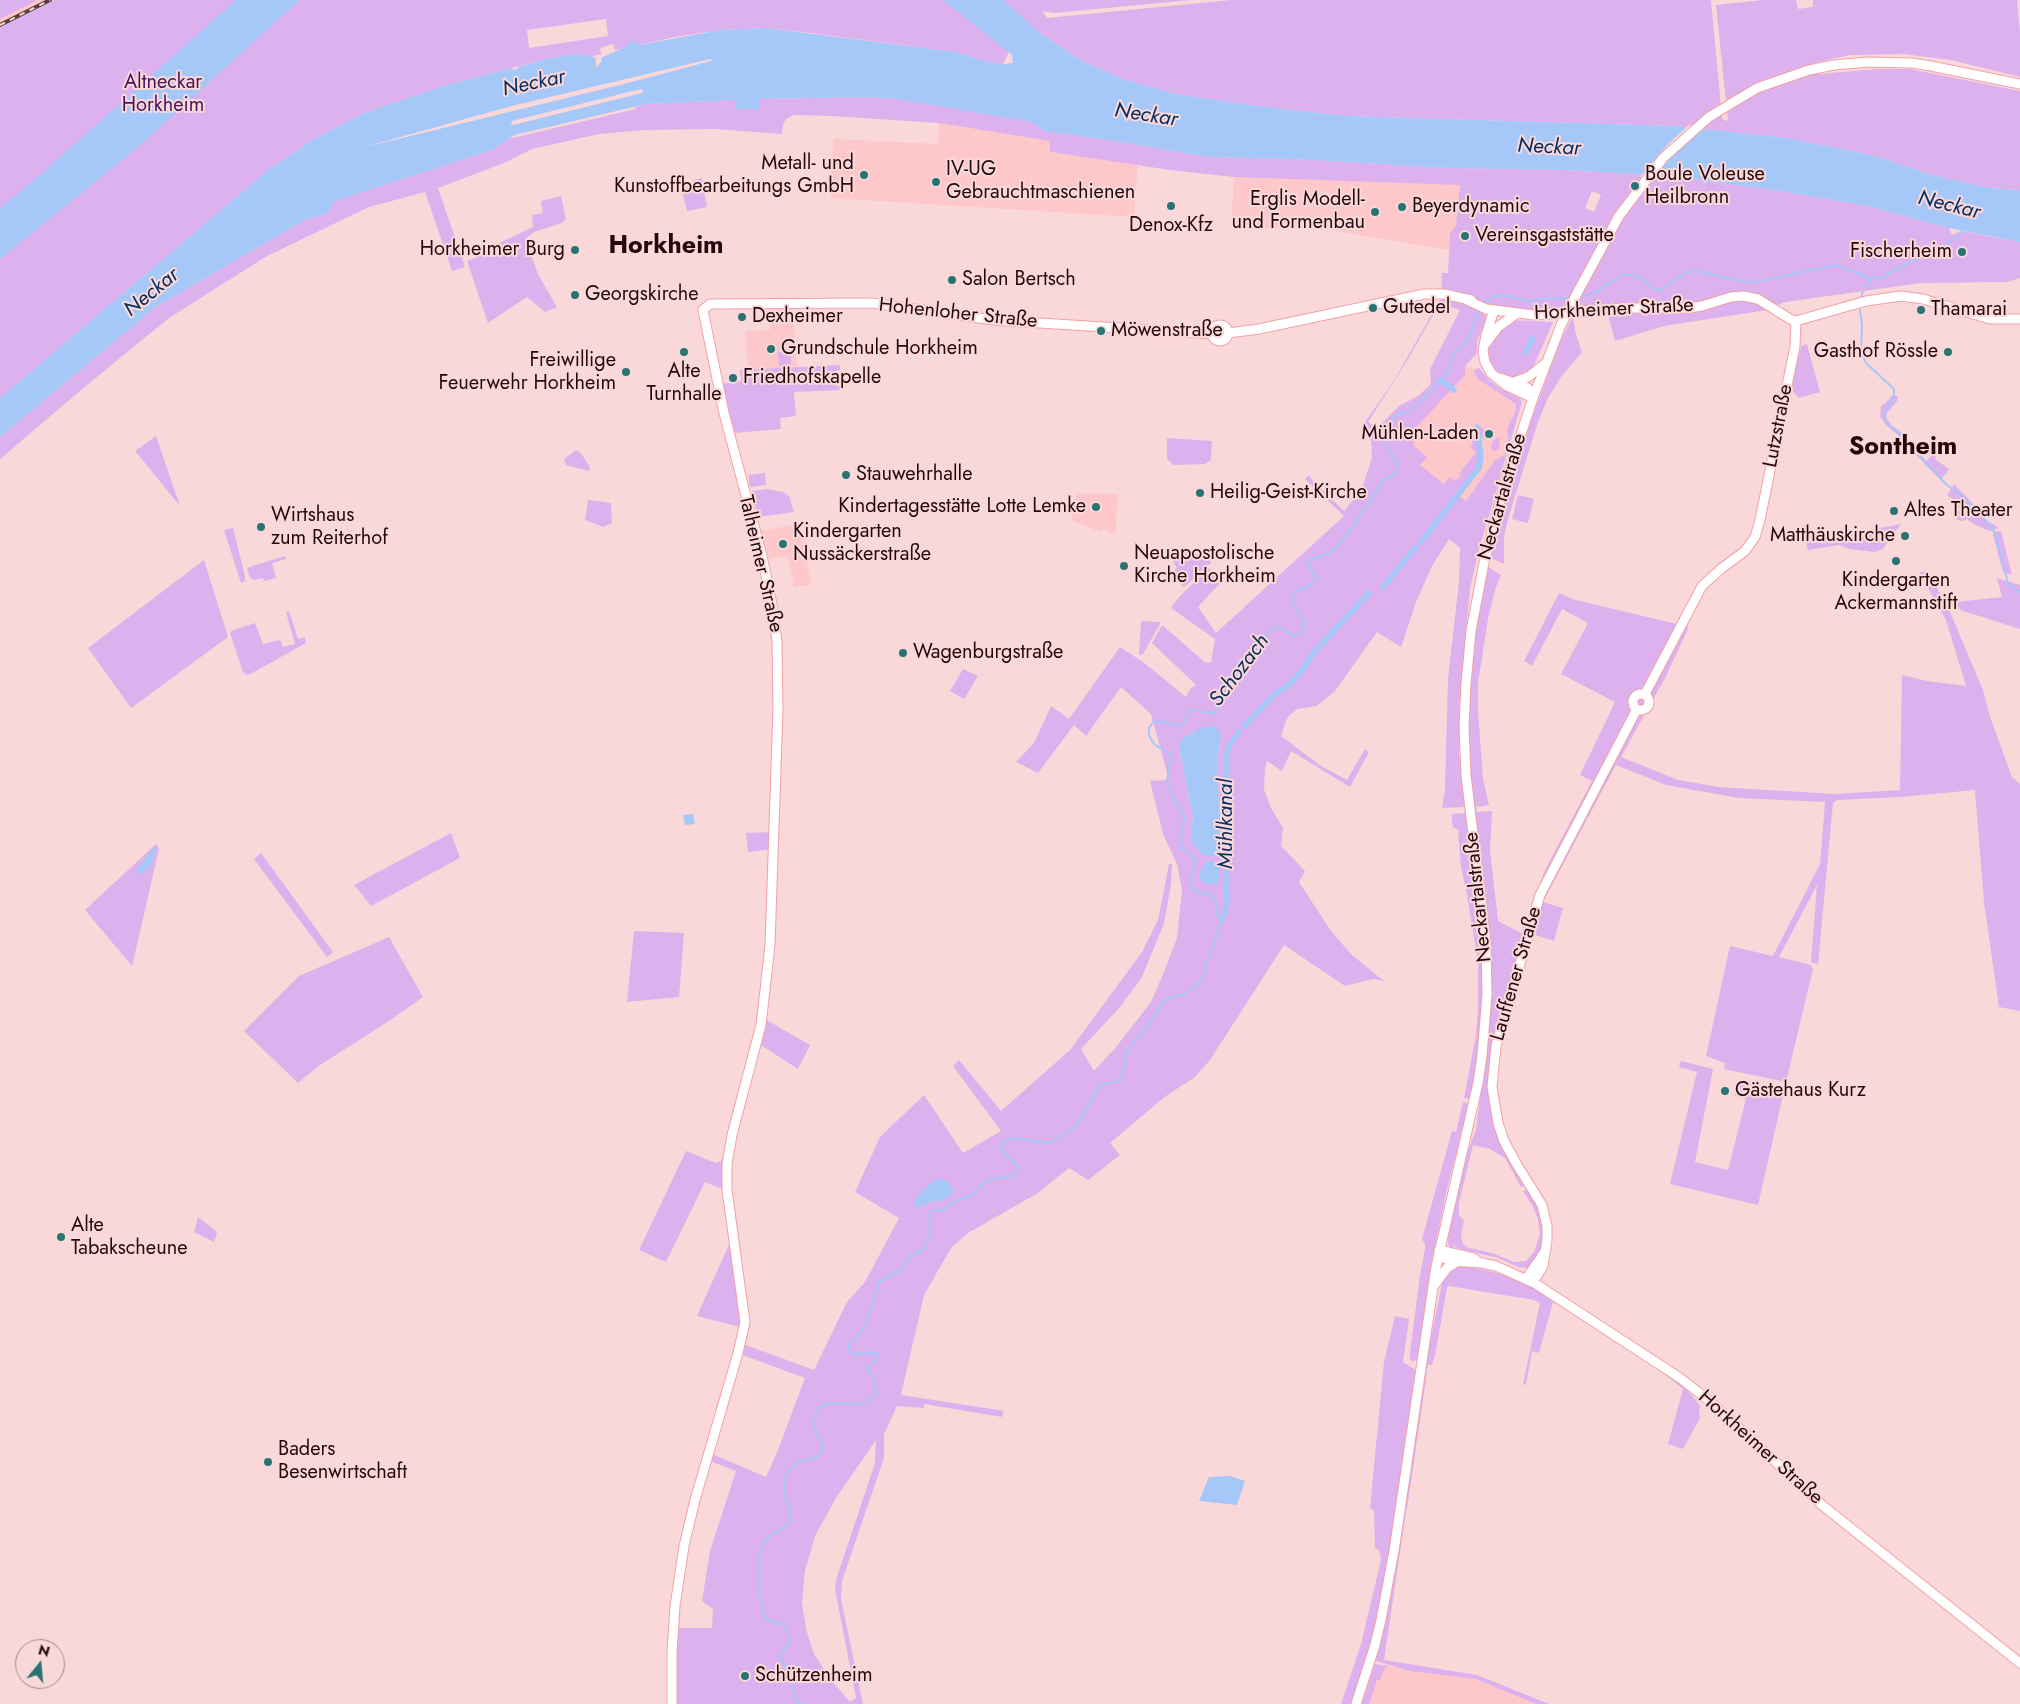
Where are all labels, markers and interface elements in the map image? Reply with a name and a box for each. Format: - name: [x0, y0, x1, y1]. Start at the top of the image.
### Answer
- water label: Neckar: [500, 65, 568, 103]
- park label: Altneckar Horkheim: [122, 71, 204, 118]
- water label: Neckar: [1113, 99, 1179, 133]
- water label: Neckar: [1517, 134, 1581, 162]
- place label: Metall- und Kunstoffbearbeitungs GmbH: [614, 152, 854, 199]
- place label: IV-UG Gebrauchtmaschienen: [946, 158, 1135, 205]
- place label: Boule Voleuse Heilbronn: [1645, 163, 1765, 210]
- marker: Metall- und Kunstoffbearbeitungs GmbH: [858, 169, 870, 181]
- marker: IV-UG Gebrauchtmaschienen: [930, 176, 942, 188]
- marker: Boule Voleuse Heilbronn: [1629, 180, 1641, 192]
- water label: Neckar: [1915, 186, 1983, 226]
- place label: Erglis Modell- und Formenbau: [1232, 188, 1365, 235]
- place label: Beyerdynamic: [1412, 195, 1529, 219]
- marker: Denox-Kfz: [1165, 200, 1177, 212]
- marker: Beyerdynamic: [1396, 201, 1408, 213]
- marker: Erglis Modell- und Formenbau: [1369, 206, 1381, 218]
- place label: Denox-Kfz: [1129, 214, 1213, 238]
- place label: Vereinsgaststätte: [1475, 224, 1614, 248]
- marker: Vereinsgaststätte: [1459, 230, 1471, 242]
- district label: Horkheim: [608, 232, 724, 262]
- place label: Horkheimer Burg: [420, 238, 565, 262]
- place label: Fischerheim: [1850, 240, 1952, 264]
- marker: Horkheimer Burg: [569, 244, 581, 256]
- marker: Fischerheim: [1956, 246, 1968, 258]
- water label: Neckar: [119, 263, 185, 323]
- place label: Salon Bertsch: [962, 268, 1076, 292]
- marker: Salon Bertsch: [946, 274, 958, 286]
- place label: Georgskirche: [585, 283, 699, 307]
- marker: Georgskirche: [569, 289, 581, 301]
- street label: Hohenloher Straße: [877, 294, 1039, 334]
- street label: Horkheimer Straße: [1534, 294, 1694, 326]
- place label: Gutedel: [1383, 296, 1450, 320]
- place label: Thamarai: [1931, 298, 2007, 322]
- marker: Gutedel: [1367, 302, 1379, 314]
- marker: Thamarai: [1915, 304, 1927, 316]
- place label: Dexheimer: [752, 305, 843, 329]
- marker: Dexheimer: [736, 311, 748, 323]
- place label: Möwenstraße: [1111, 319, 1223, 343]
- marker: Möwenstraße: [1095, 325, 1107, 337]
- place label: Grundschule Horkheim: [781, 337, 978, 361]
- place label: Gasthof Rössle: [1814, 340, 1938, 364]
- marker: Grundschule Horkheim: [765, 343, 777, 355]
- marker: Alte Turnhalle: [678, 346, 690, 358]
- marker: Gasthof Rössle: [1942, 346, 1954, 358]
- place label: Freiwillige Feuerwehr Horkheim: [439, 349, 616, 396]
- place label: Alte Turnhalle: [646, 360, 722, 407]
- marker: Freiwillige Feuerwehr Horkheim: [620, 366, 632, 378]
- place label: Friedhofskapelle: [743, 366, 881, 390]
- marker: Friedhofskapelle: [727, 372, 739, 384]
- street label: Lutzstraße: [1759, 382, 1799, 470]
- place label: Mühlen-Laden: [1361, 422, 1479, 446]
- marker: Mühlen-Laden: [1483, 428, 1495, 440]
- street label: Neckartalstraße: [1473, 431, 1533, 563]
- district label: Sontheim: [1849, 433, 1957, 463]
- place label: Stauwehrhalle: [856, 463, 972, 487]
- marker: Stauwehrhalle: [840, 469, 852, 481]
- place label: Heilig-Geist-Kirche: [1210, 481, 1367, 505]
- marker: Heilig-Geist-Kirche: [1194, 487, 1206, 499]
- street label: Talheimer Straße: [733, 493, 787, 635]
- place label: Kindertagesstätte Lotte Lemke: [838, 495, 1086, 519]
- place label: Altes Theater: [1904, 499, 2013, 523]
- marker: Kindertagesstätte Lotte Lemke: [1090, 501, 1102, 513]
- place label: Wirtshaus zum Reiterhof: [271, 504, 388, 551]
- marker: Altes Theater: [1888, 505, 1900, 517]
- place label: Kindergarten Nussäckerstraße: [793, 520, 931, 567]
- marker: Wirtshaus zum Reiterhof: [255, 521, 267, 533]
- place label: Matthäuskirche: [1770, 524, 1895, 548]
- marker: Matthäuskirche: [1899, 530, 1911, 542]
- marker: Kindergarten Nussäckerstraße: [777, 538, 789, 550]
- place label: Neuapostolische Kirche Horkheim: [1134, 542, 1276, 589]
- marker: Kindergarten Ackermannstift: [1890, 555, 1902, 567]
- marker: Neuapostolische Kirche Horkheim: [1118, 560, 1130, 572]
- place label: Kindergarten Ackermannstift: [1834, 569, 1958, 616]
- water label: Schozach: [1205, 630, 1275, 712]
- place label: Wagenburgstraße: [913, 641, 1063, 665]
- marker: Wagenburgstraße: [897, 647, 909, 659]
- water label: Mühlkanal: [1214, 779, 1240, 869]
- street label: Neckartalstraße: [1460, 831, 1498, 963]
- street label: Lauffener Straße: [1486, 904, 1548, 1044]
- place label: Gästehaus Kurz: [1735, 1079, 1866, 1103]
- marker: Gästehaus Kurz: [1719, 1085, 1731, 1097]
- place label: Alte Tabakscheune: [71, 1214, 187, 1261]
- marker: Alte Tabakscheune: [55, 1231, 67, 1243]
- street label: Horkheimer Straße: [1693, 1386, 1827, 1510]
- place label: Baders Besenwirtschaft: [278, 1438, 407, 1485]
- marker: Baders Besenwirtschaft: [262, 1456, 274, 1468]
- north arrow: [15, 1639, 65, 1689]
- text: N: [36, 1639, 52, 1662]
- place label: Schützenheim: [755, 1664, 873, 1688]
- marker: Schützenheim: [739, 1670, 751, 1682]

